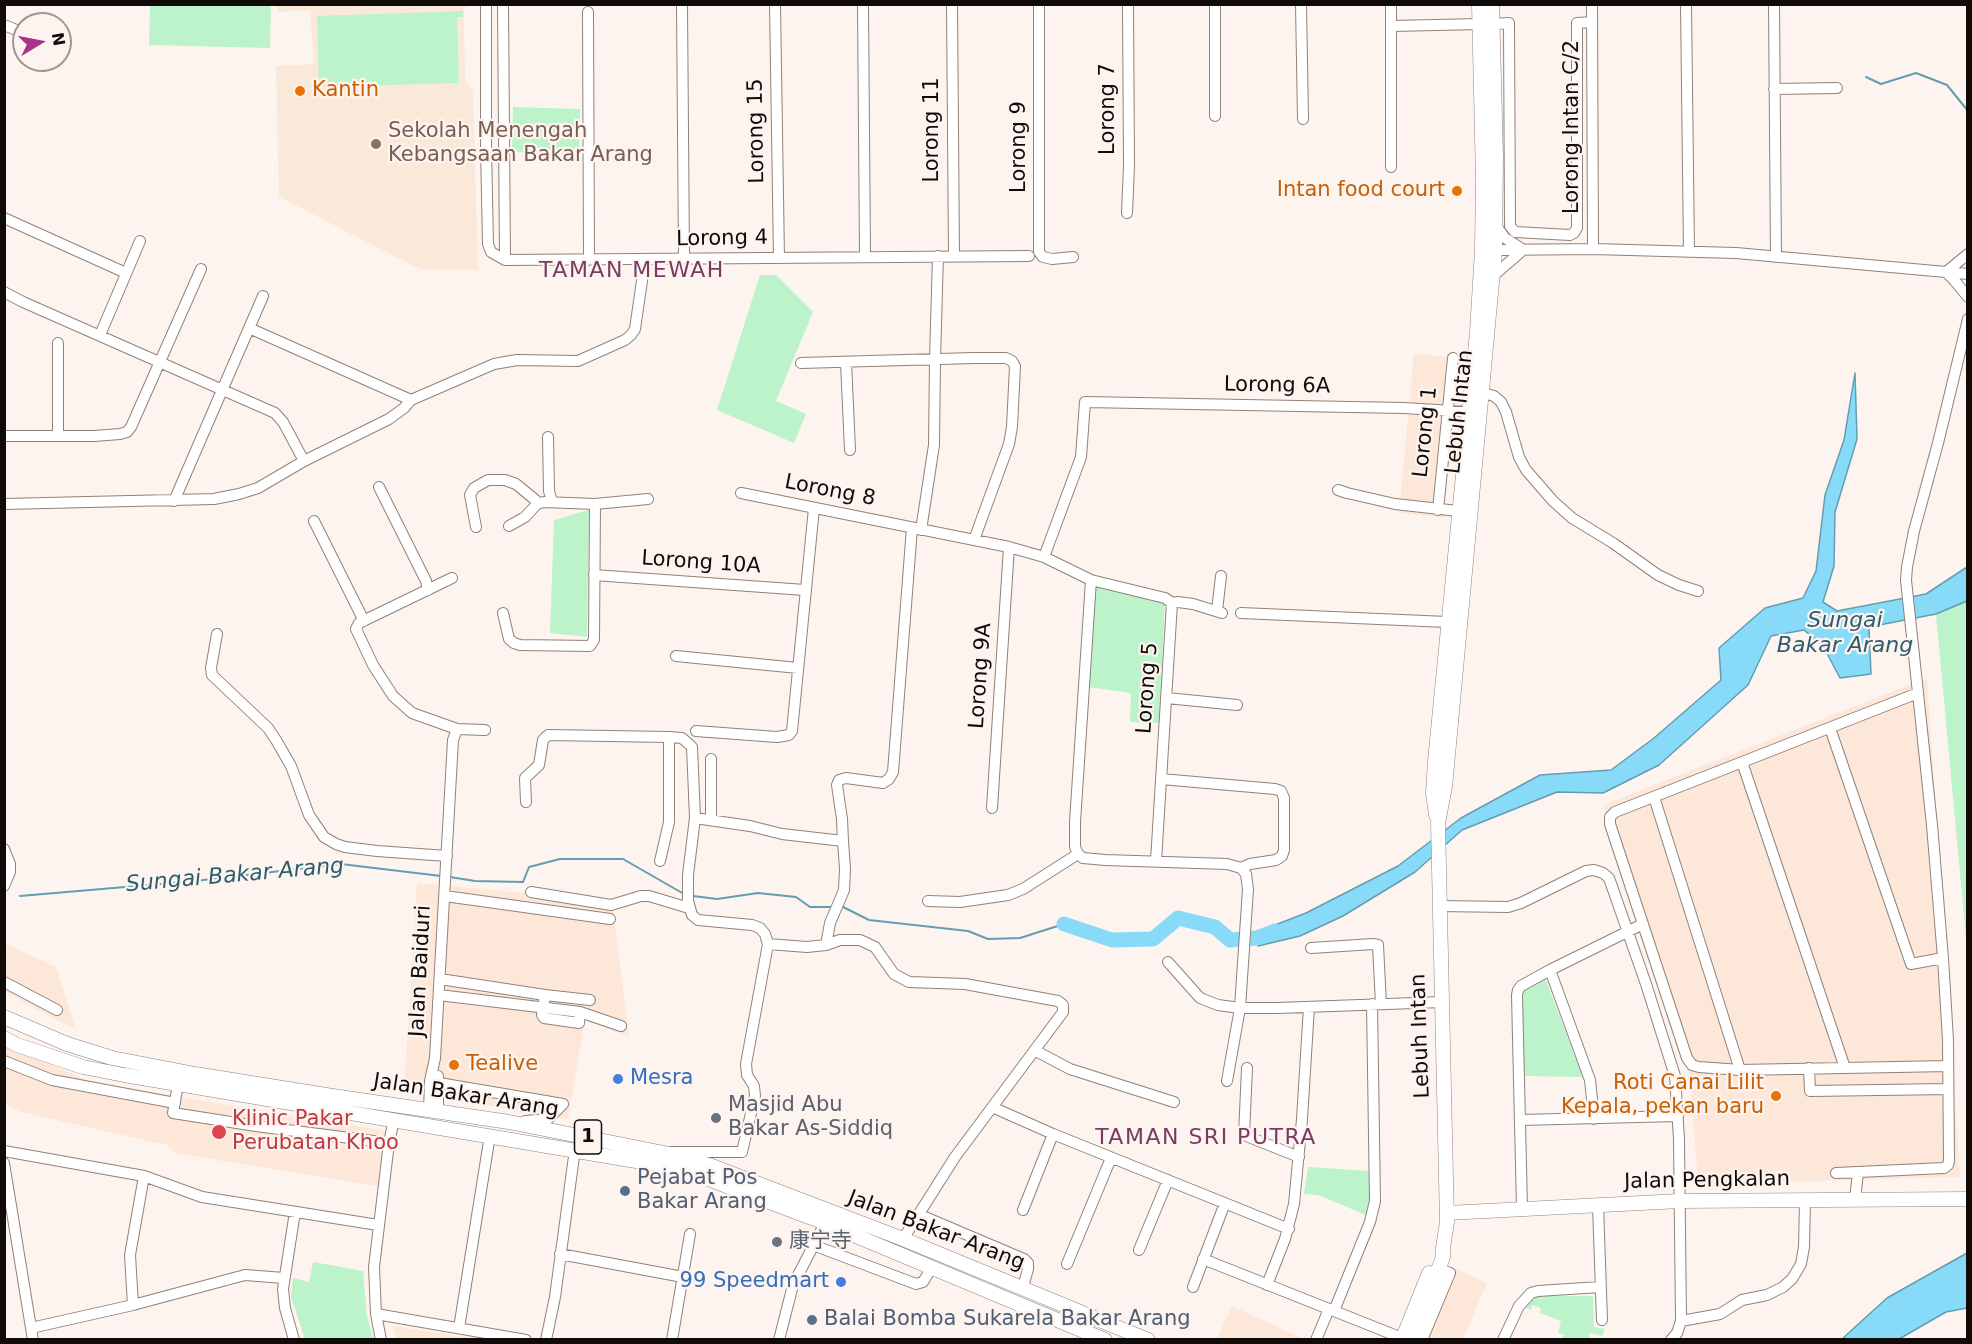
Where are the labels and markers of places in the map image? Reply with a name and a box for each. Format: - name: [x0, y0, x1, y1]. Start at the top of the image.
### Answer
- place label: Kantin: [312, 78, 379, 104]
- marker: Kantin: [293, 84, 307, 98]
- place label: Sekolah Menengah Kebangsaan Bakar Arang: [388, 119, 653, 169]
- marker: Sekolah Menengah Kebangsaan Bakar Arang: [369, 137, 383, 151]
- place label: Intan food court: [1277, 178, 1445, 204]
- marker: Intan food court: [1450, 184, 1464, 198]
- place label: Tealive: [466, 1052, 538, 1078]
- marker: Tealive: [447, 1058, 461, 1072]
- place label: Mesra: [630, 1066, 693, 1092]
- place label: Roti Canai Lilit Kepala, pekan baru: [1561, 1071, 1764, 1121]
- marker: Mesra: [611, 1072, 625, 1086]
- marker: Roti Canai Lilit Kepala, pekan baru: [1769, 1089, 1783, 1103]
- place label: Masjid Abu Bakar As-Siddiq: [728, 1093, 893, 1143]
- place label: Klinic Pakar Perubatan Khoo: [232, 1107, 399, 1157]
- marker: Masjid Abu Bakar As-Siddiq: [709, 1111, 723, 1125]
- marker: Klinic Pakar Perubatan Khoo: [210, 1123, 228, 1141]
- place label: Pejabat Pos Bakar Arang: [637, 1166, 767, 1216]
- marker: Pejabat Pos Bakar Arang: [618, 1184, 632, 1198]
- place label: 康宁寺: [789, 1229, 852, 1255]
- marker: 康宁寺: [770, 1235, 784, 1249]
- place label: 99 Speedmart: [680, 1269, 829, 1295]
- marker: 99 Speedmart: [834, 1275, 848, 1289]
- place label: Balai Bomba Sukarela Bakar Arang: [824, 1307, 1191, 1333]
- marker: Balai Bomba Sukarela Bakar Arang: [805, 1313, 819, 1327]

